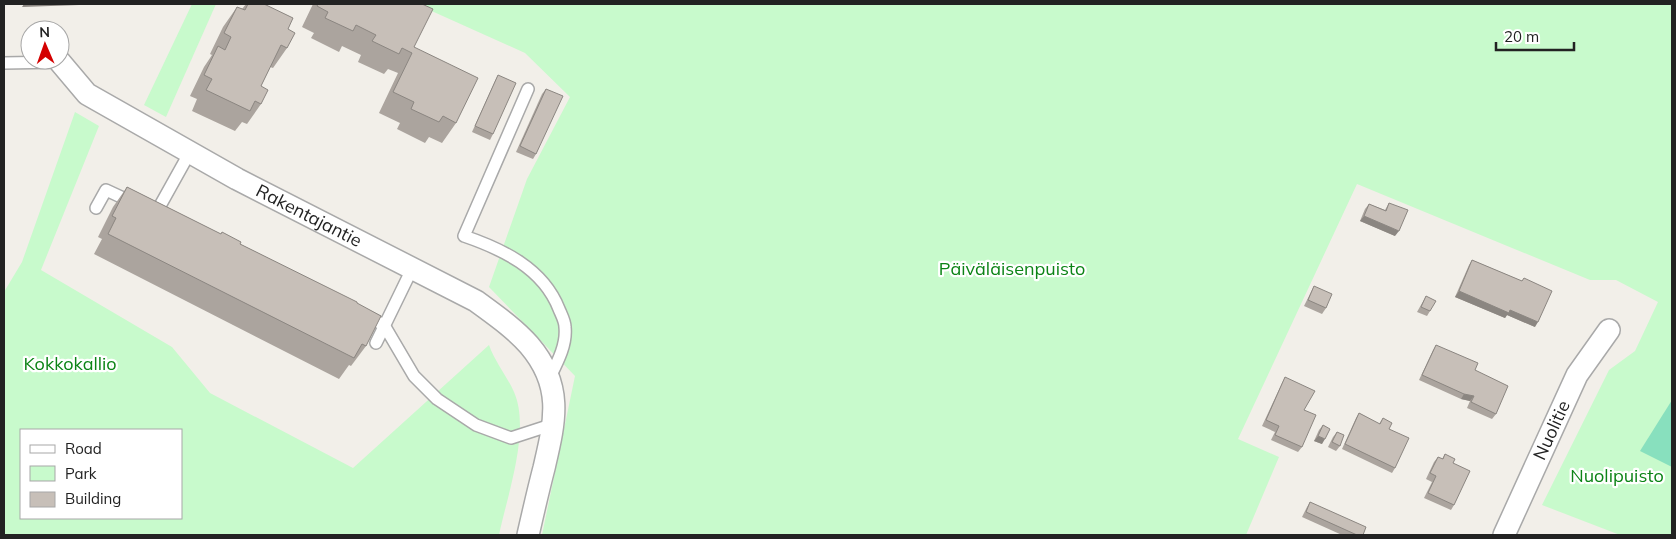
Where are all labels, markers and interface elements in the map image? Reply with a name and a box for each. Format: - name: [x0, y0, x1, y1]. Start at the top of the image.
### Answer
- north arrow: [20, 20, 70, 70]
- scale bar: [1496, 20, 1574, 52]
- text: N: [39, 23, 50, 41]
- text: 20 m: [1504, 27, 1539, 46]
- street label: Rakentajantie: [252, 179, 366, 252]
- park label: Päiväläisenpuisto: [939, 257, 1085, 280]
- park label: Kokkokallio: [23, 352, 117, 375]
- street label: Nuolitie: [1528, 397, 1575, 464]
- legend: [20, 429, 182, 519]
- text: Road: [65, 439, 102, 458]
- text: Park: [65, 464, 97, 483]
- park label: Nuolipuisto: [1570, 464, 1664, 487]
- text: Building: [65, 489, 121, 508]

